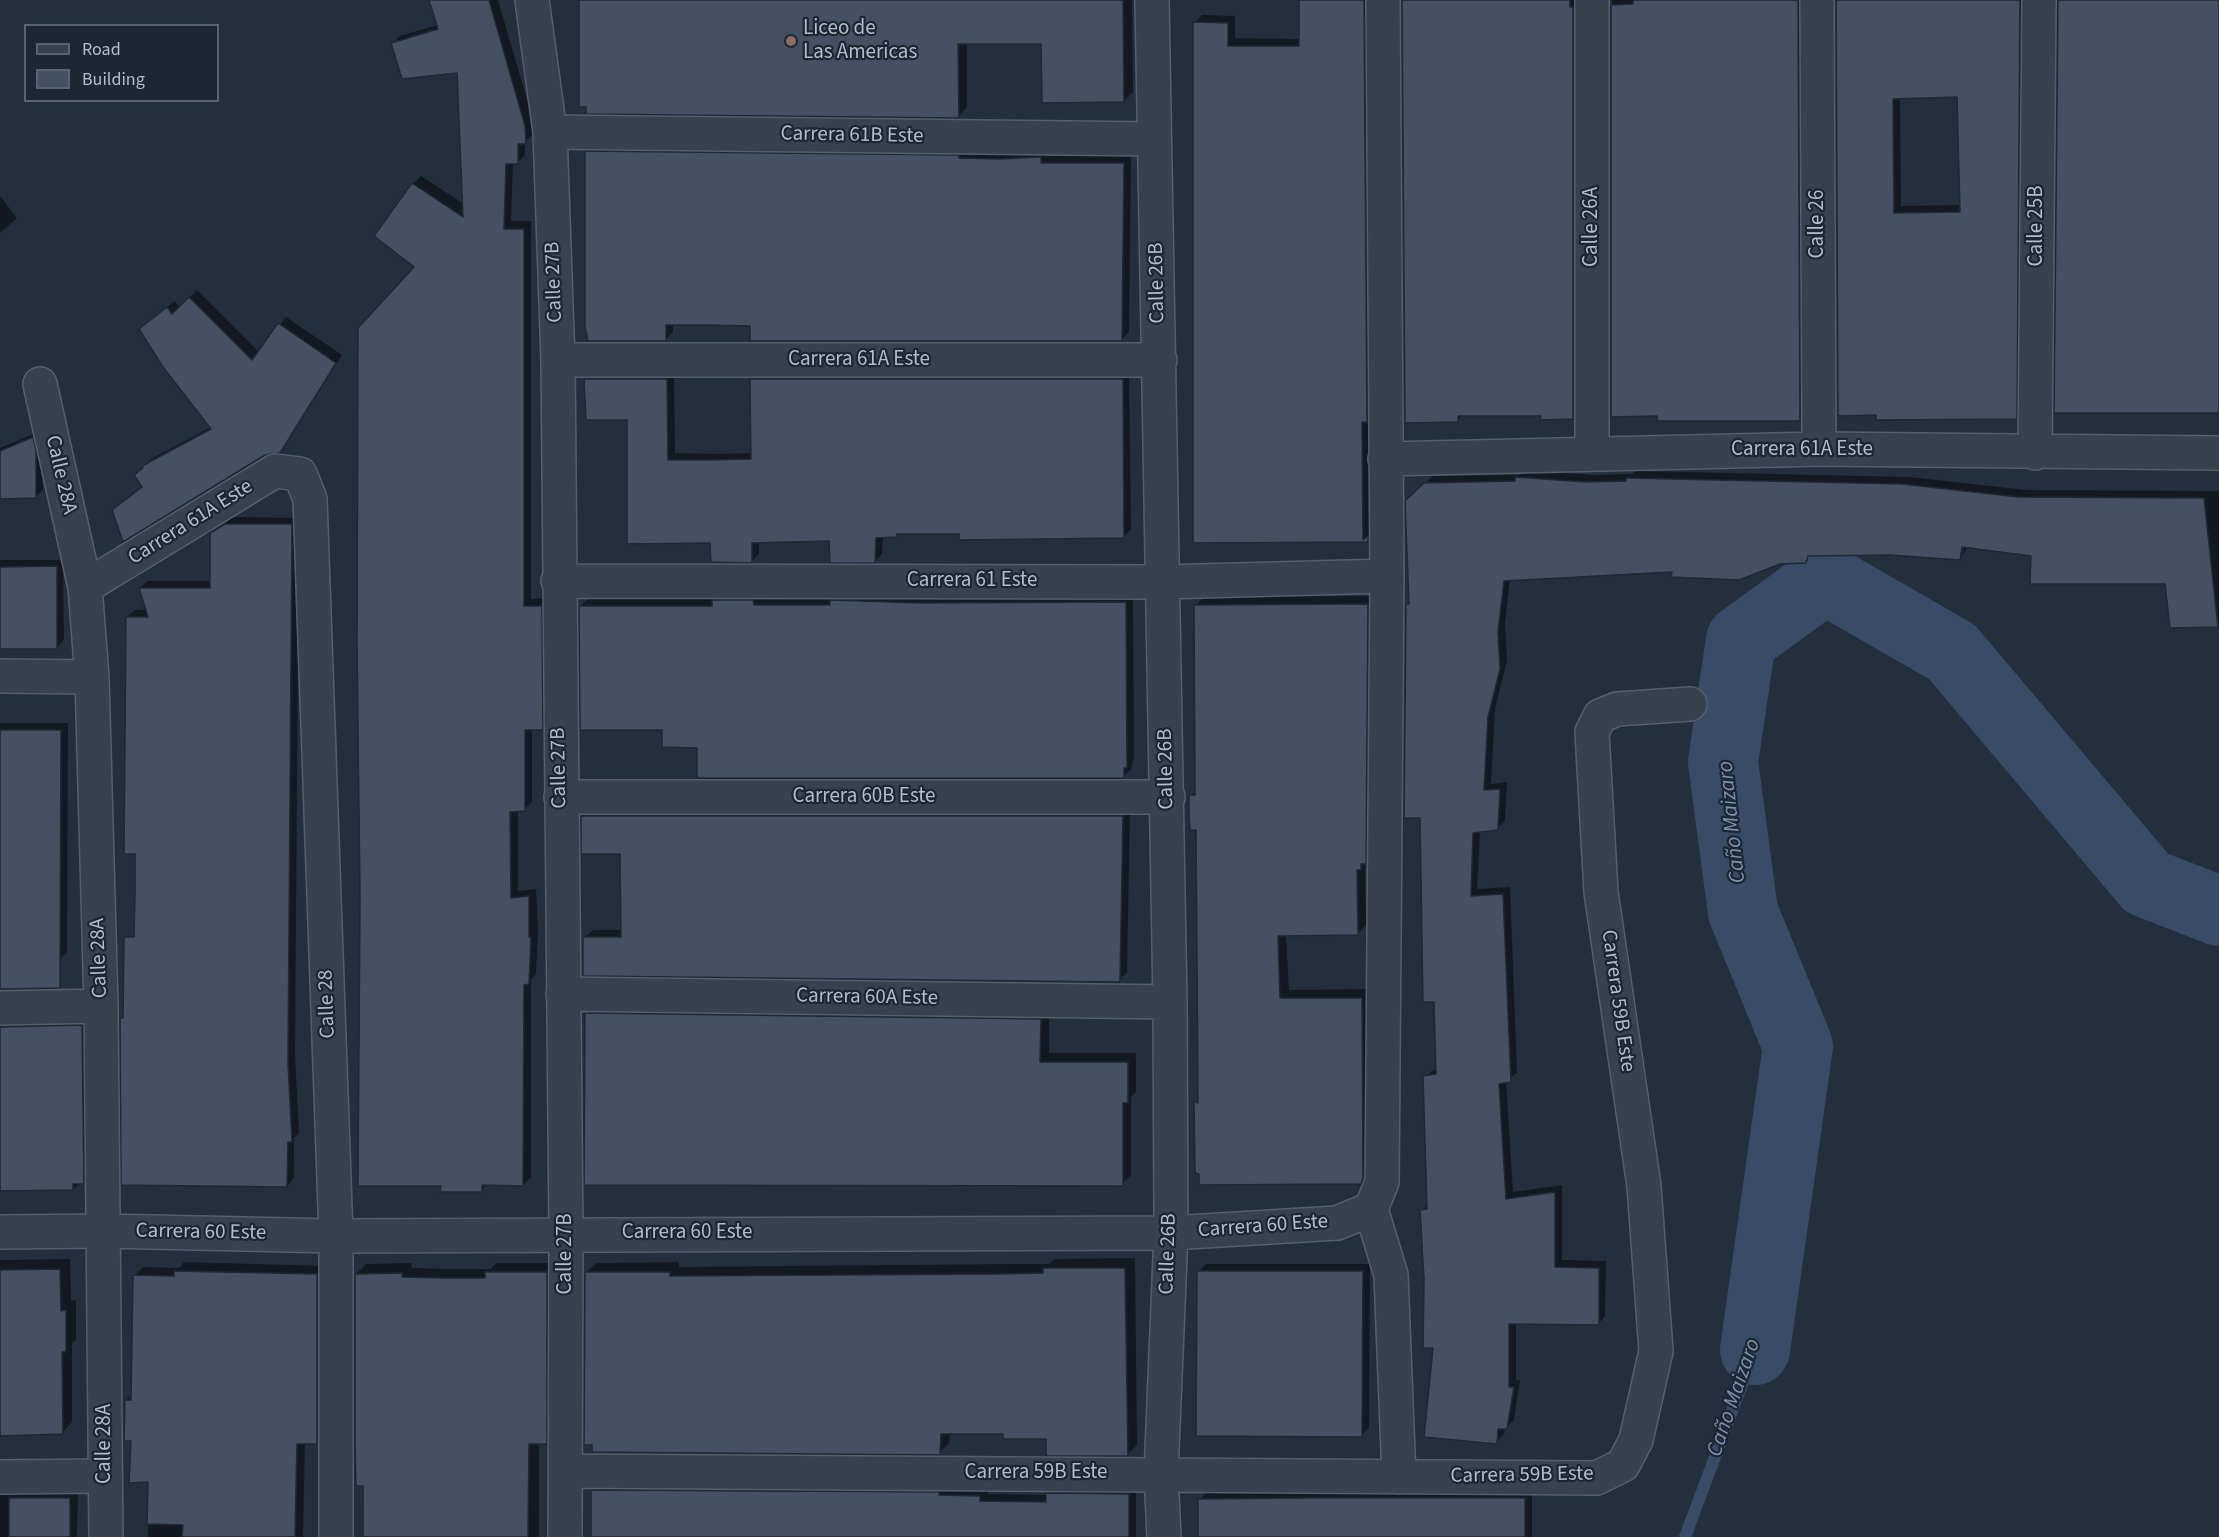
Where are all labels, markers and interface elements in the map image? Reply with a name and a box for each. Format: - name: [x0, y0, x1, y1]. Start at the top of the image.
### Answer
- place label: Liceo de Las Americas: [803, 16, 917, 66]
- legend: [24, 24, 219, 102]
- marker: Liceo de Las Americas: [784, 34, 798, 48]
- text: Road: [82, 37, 121, 62]
- text: Building: [82, 67, 145, 92]
- street label: Carrera 61B Este: [780, 122, 924, 150]
- street label: Calle 25B: [2024, 185, 2050, 267]
- street label: Calle 26A: [1579, 187, 1605, 267]
- street label: Calle 26: [1805, 190, 1831, 258]
- street label: Calle 27B: [541, 241, 569, 323]
- street label: Calle 26B: [1145, 242, 1171, 324]
- street label: Carrera 61A Este: [788, 347, 930, 373]
- street label: Calle 28A: [39, 433, 81, 517]
- street label: Carrera 61A Este: [1731, 437, 1873, 463]
- street label: Carrera 61A Este: [124, 475, 258, 571]
- street label: Carrera 61 Este: [907, 568, 1037, 594]
- street label: Calle 27B: [547, 727, 573, 809]
- street label: Calle 26B: [1154, 728, 1180, 810]
- water label: Caño Maizaro: [1713, 760, 1753, 884]
- street label: Carrera 60B Este: [792, 784, 936, 810]
- street label: Calle 28A: [86, 917, 114, 999]
- street label: Carrera 59B Este: [1595, 928, 1639, 1074]
- street label: Calle 28: [314, 969, 342, 1039]
- street label: Carrera 60A Este: [796, 984, 938, 1012]
- street label: Carrera 60 Este: [1197, 1210, 1329, 1244]
- street label: Calle 27B: [553, 1213, 579, 1295]
- street label: Calle 26B: [1155, 1213, 1183, 1295]
- street label: Carrera 60 Este: [135, 1219, 267, 1247]
- street label: Carrera 60 Este: [622, 1220, 752, 1246]
- water label: Caño Maizaro: [1703, 1336, 1767, 1460]
- street label: Calle 28A: [92, 1404, 118, 1484]
- street label: Carrera 59B Este: [964, 1460, 1108, 1486]
- street label: Carrera 59B Este: [1450, 1462, 1594, 1490]

